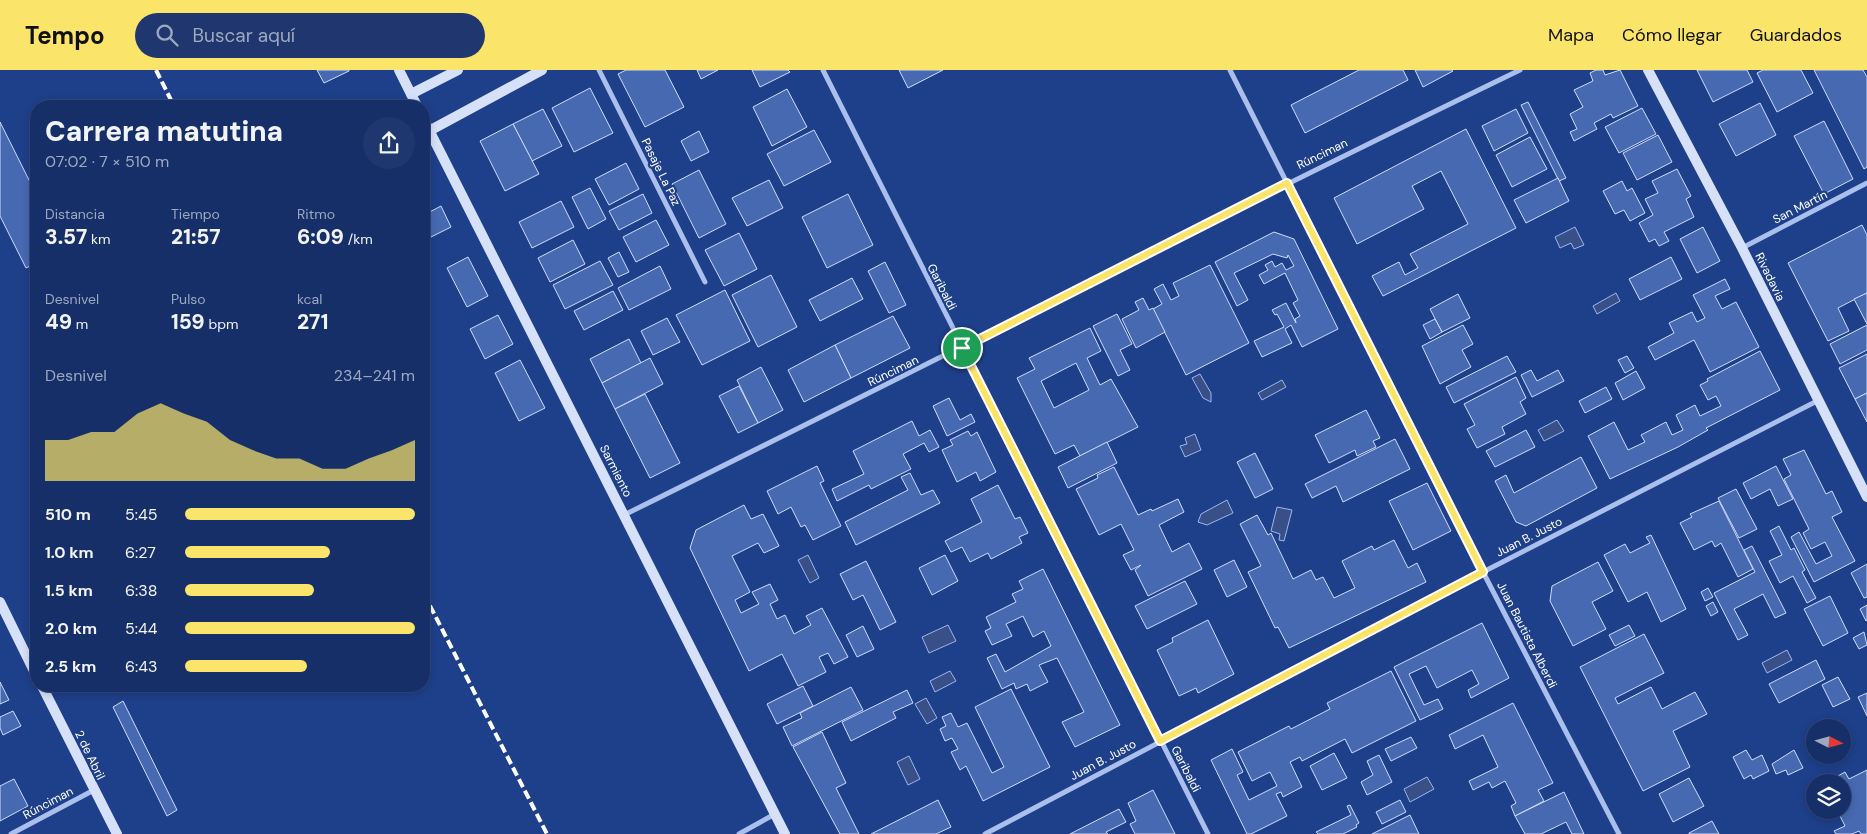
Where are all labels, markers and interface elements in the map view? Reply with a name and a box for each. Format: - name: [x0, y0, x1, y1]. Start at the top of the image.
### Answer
- search box: [135, 13, 485, 58]
- text: Tempo: [25, 20, 105, 51]
- icon: search: [153, 21, 181, 49]
- text: Buscar aquí: [193, 23, 295, 48]
- text: Mapa: [1548, 23, 1594, 47]
- text: Cómo llegar: [1622, 23, 1722, 47]
- text: Guardados: [1750, 23, 1842, 47]
- text: Carrera matutina: [45, 113, 283, 150]
- button: share: [363, 117, 415, 169]
- street label: Pasaje La Paz: [638, 135, 684, 209]
- street label: Rúnciman: [1294, 135, 1350, 173]
- text: 07:02 · 7 × 510 m: [45, 151, 169, 172]
- street label: San Martín: [1770, 186, 1830, 227]
- text: Distancia: [45, 205, 105, 223]
- text: Tiempo: [171, 205, 220, 223]
- text: Ritmo: [297, 205, 335, 223]
- text: 3.57: [45, 223, 87, 251]
- text: 21:57: [171, 223, 221, 251]
- text: 6:09: [297, 223, 344, 251]
- text: km: [87, 230, 111, 248]
- text: /km: [344, 230, 373, 248]
- street label: Rivadavia: [1751, 250, 1789, 304]
- street label: Garibaldi: [924, 261, 961, 313]
- text: Desnivel: [45, 290, 99, 308]
- text: Pulso: [171, 290, 206, 308]
- text: kcal: [297, 290, 322, 308]
- text: 49: [45, 308, 72, 336]
- text: 159: [171, 308, 205, 336]
- text: 271: [297, 308, 328, 336]
- text: m: [72, 315, 88, 333]
- text: bpm: [205, 315, 238, 333]
- pin: [941, 327, 983, 369]
- icon: arrive: [948, 334, 976, 362]
- street label: Rúnciman: [865, 352, 921, 390]
- text: Desnivel: [45, 365, 107, 386]
- text: 234–241 m: [334, 365, 415, 386]
- street label: Sarmiento: [596, 442, 636, 500]
- text: 510 m: [45, 504, 91, 525]
- text: 5:45: [125, 504, 157, 525]
- street label: Juan B. Justo: [1493, 513, 1565, 561]
- text: 1.0 km: [45, 542, 94, 563]
- text: 6:27: [125, 542, 156, 563]
- street label: Juan Bautista Alberdi: [1493, 579, 1561, 691]
- text: 1.5 km: [45, 580, 93, 601]
- text: 6:38: [125, 580, 157, 601]
- text: 2.0 km: [45, 618, 97, 639]
- text: 5:44: [125, 618, 157, 639]
- text: 2.5 km: [45, 656, 96, 677]
- text: 6:43: [125, 656, 157, 677]
- north arrow: [1806, 719, 1851, 764]
- map controls: [1806, 719, 1851, 819]
- street label: 2 de Abril: [71, 728, 109, 782]
- street label: Juan B. Justo: [1067, 736, 1139, 784]
- street label: Garibaldi: [1168, 743, 1205, 795]
- button: layers: [1806, 774, 1851, 819]
- street label: Rúnciman: [20, 783, 76, 823]

